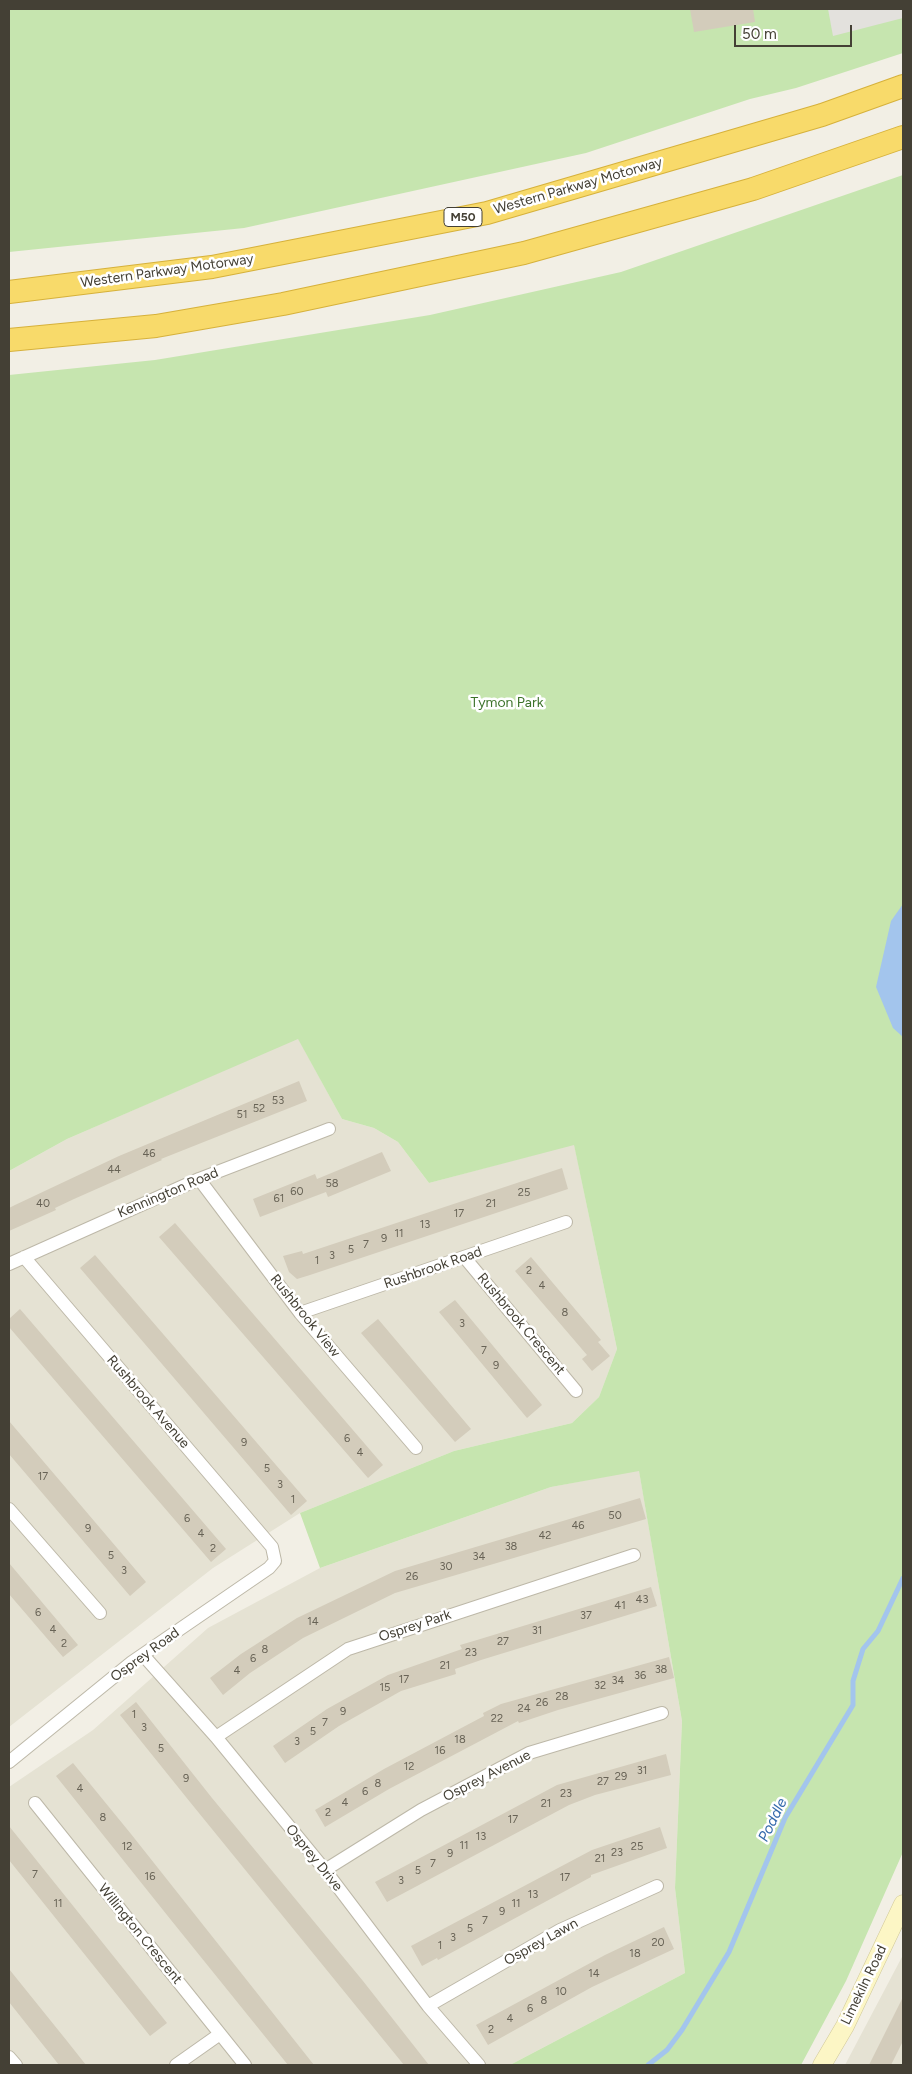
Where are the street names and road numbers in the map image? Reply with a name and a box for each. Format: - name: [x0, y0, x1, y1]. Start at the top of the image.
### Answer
- street label: Western Parkway Motorway: [492, 154, 664, 218]
- road number: M50: [444, 208, 482, 226]
- street label: Western Parkway Motorway: [79, 251, 255, 291]
- street label: Kennington Road: [115, 1164, 221, 1222]
- street label: Rushbrook Road: [382, 1243, 484, 1293]
- street label: Rushbrook Crescent: [474, 1270, 568, 1378]
- street label: Rushbrook View: [266, 1271, 344, 1361]
- street label: Rushbrook Avenue: [103, 1352, 193, 1452]
- street label: Osprey Park: [377, 1606, 453, 1646]
- street label: Osprey Road: [107, 1624, 183, 1686]
- street label: Osprey Avenue: [440, 1747, 534, 1805]
- street label: Osprey Drive: [282, 1821, 346, 1895]
- street label: Willington Crescent: [94, 1880, 186, 1988]
- street label: Osprey Lawn: [501, 1915, 581, 1969]
- street label: Limekiln Road: [837, 1942, 891, 2028]

